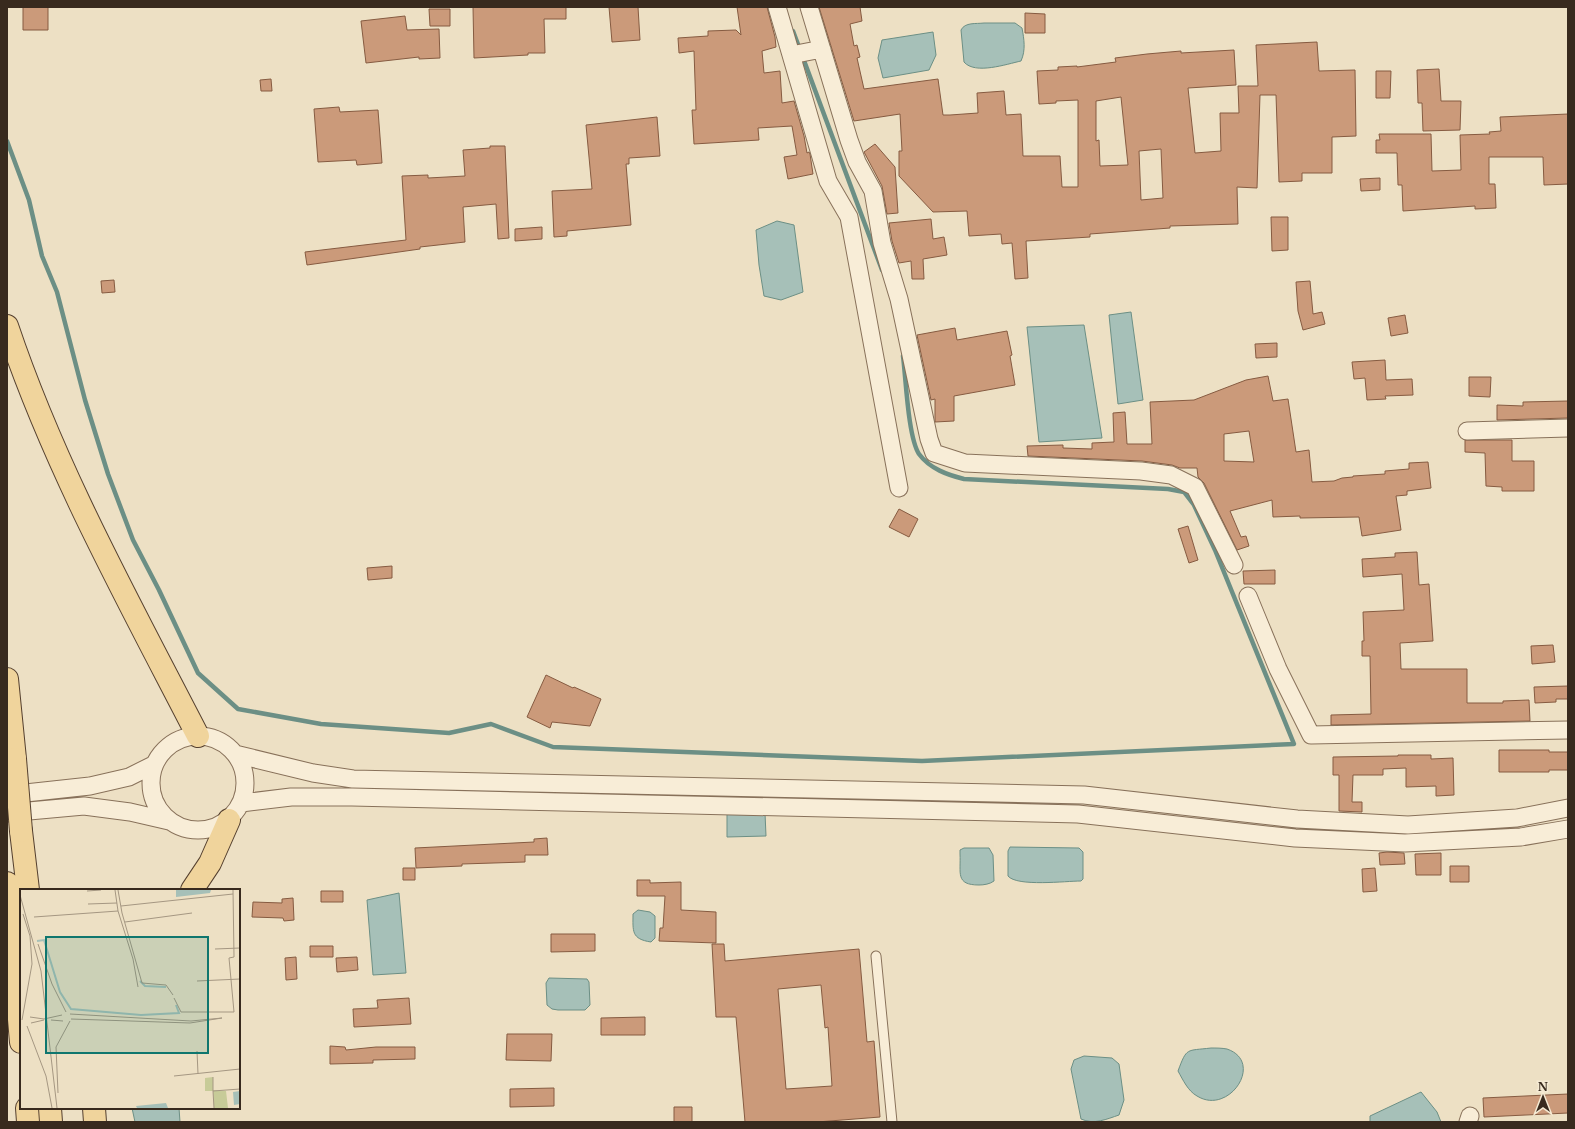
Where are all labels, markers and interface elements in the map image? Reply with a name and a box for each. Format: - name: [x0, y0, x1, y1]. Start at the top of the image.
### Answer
- inset map: [20, 889, 240, 1109]
- north arrow: [1523, 1077, 1563, 1117]
- text: N: [1538, 1080, 1549, 1094]

